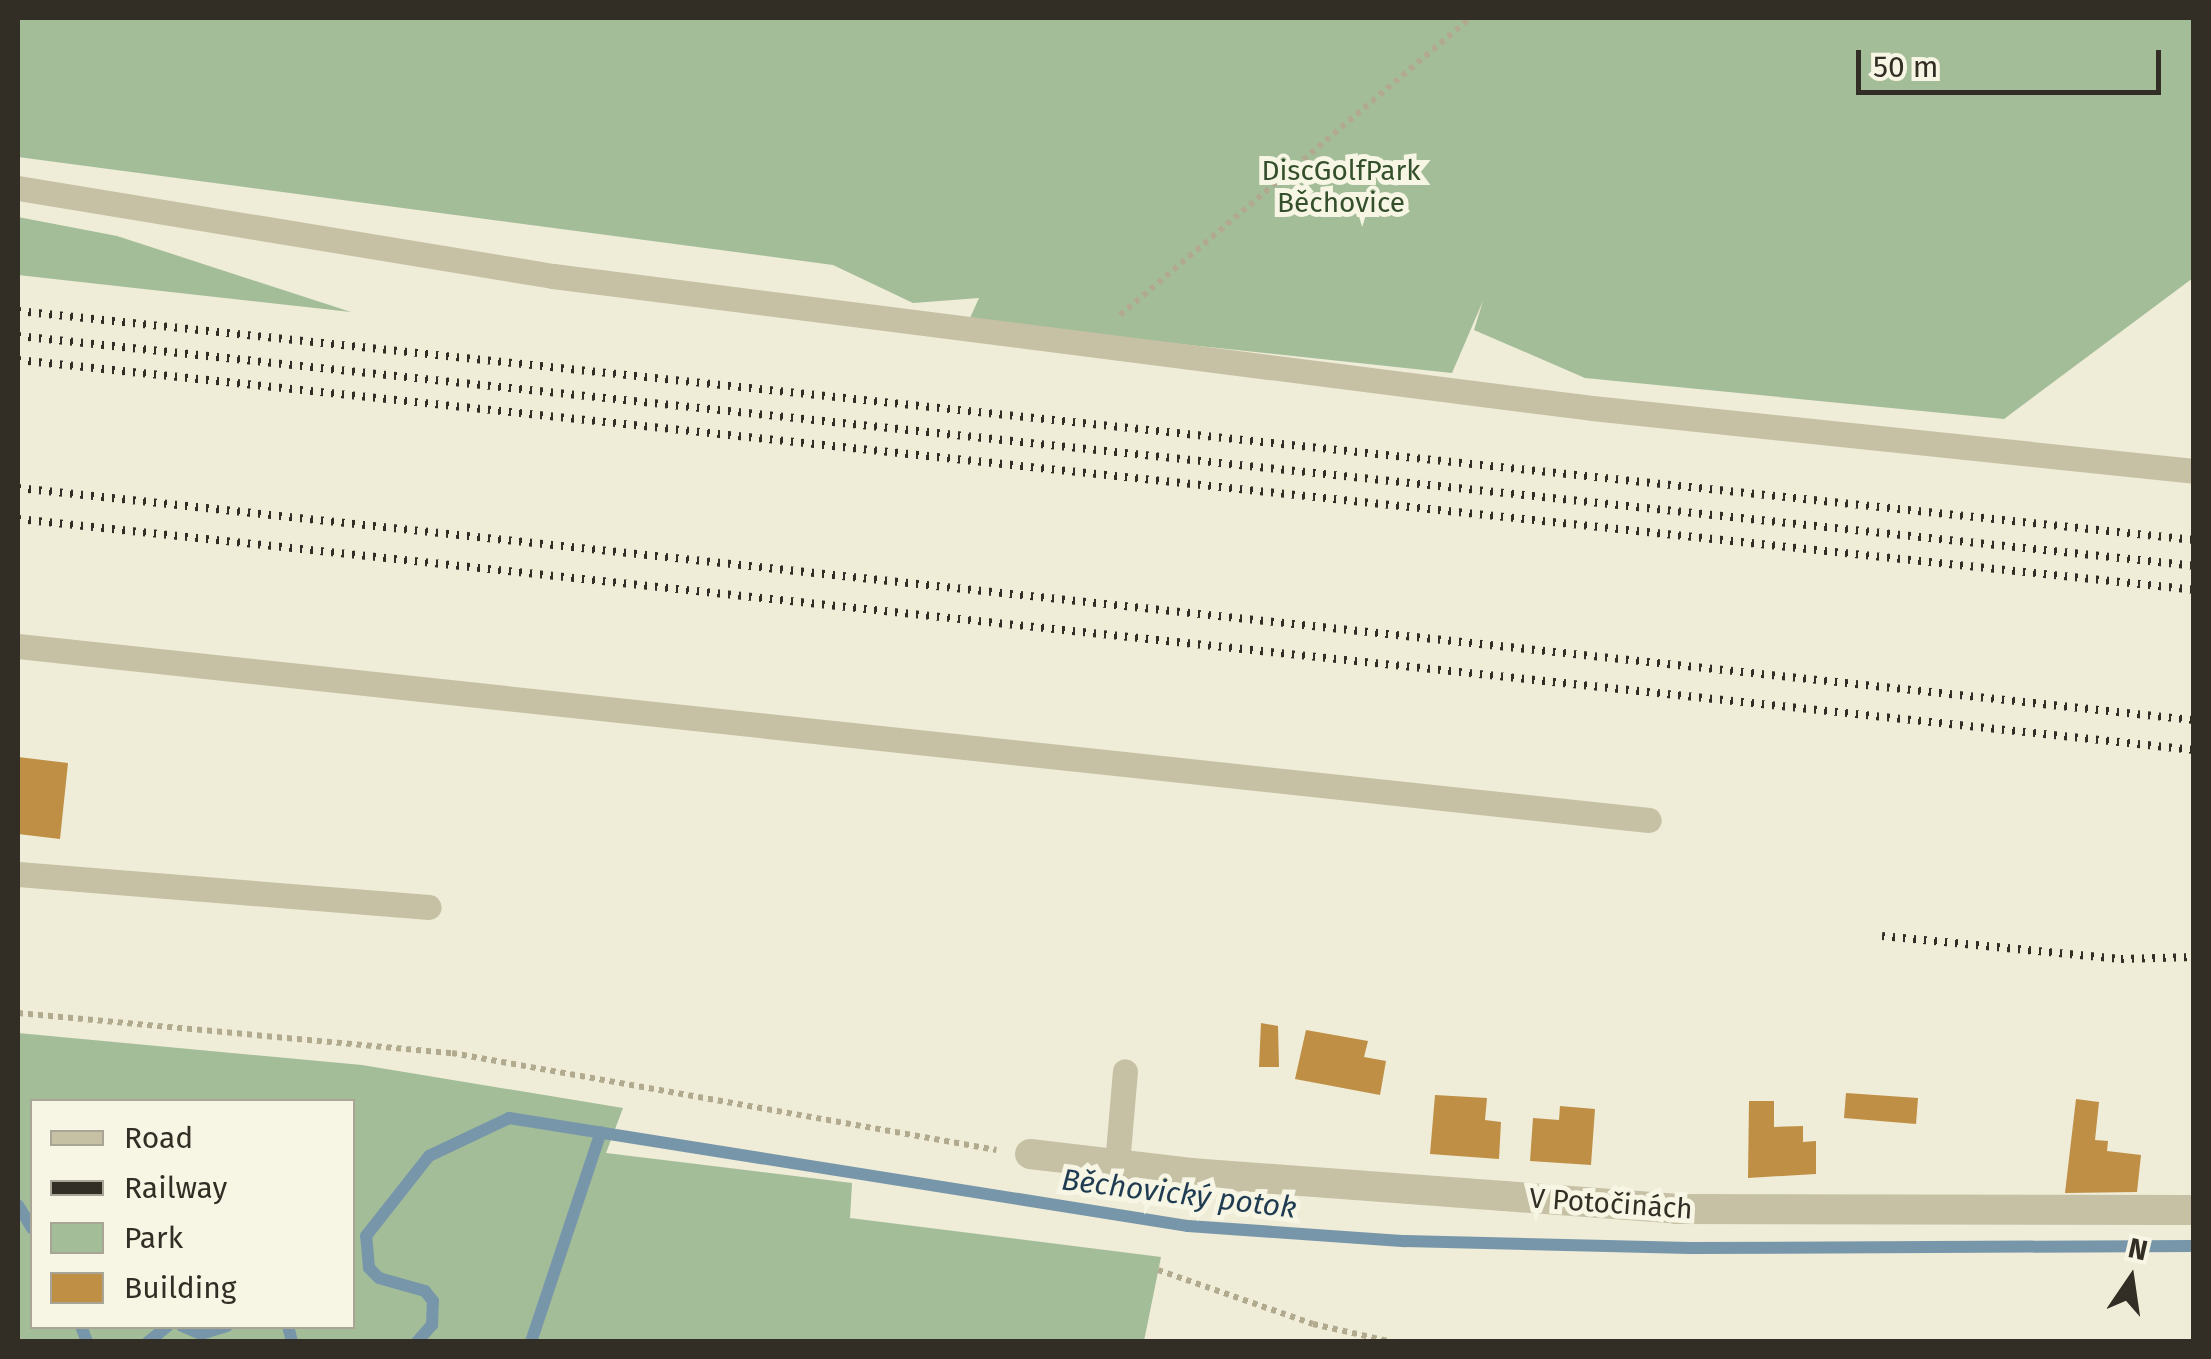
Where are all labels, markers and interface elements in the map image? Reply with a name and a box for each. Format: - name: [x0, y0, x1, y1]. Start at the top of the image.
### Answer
- scale bar: [1861, 30, 2166, 92]
- text: 50 m: [1873, 49, 1938, 85]
- park label: DiscGolfPark Běchovice: [1261, 154, 1421, 220]
- legend: [30, 1099, 355, 1329]
- text: Road: [124, 1120, 193, 1156]
- water label: Běchovický potok: [1059, 1162, 1299, 1226]
- text: Railway: [124, 1170, 227, 1206]
- street label: V Potočinách: [1528, 1182, 1694, 1226]
- text: Park: [124, 1220, 183, 1256]
- north arrow: [2081, 1229, 2181, 1329]
- text: N: [2125, 1231, 2151, 1267]
- text: Building: [124, 1270, 236, 1306]

